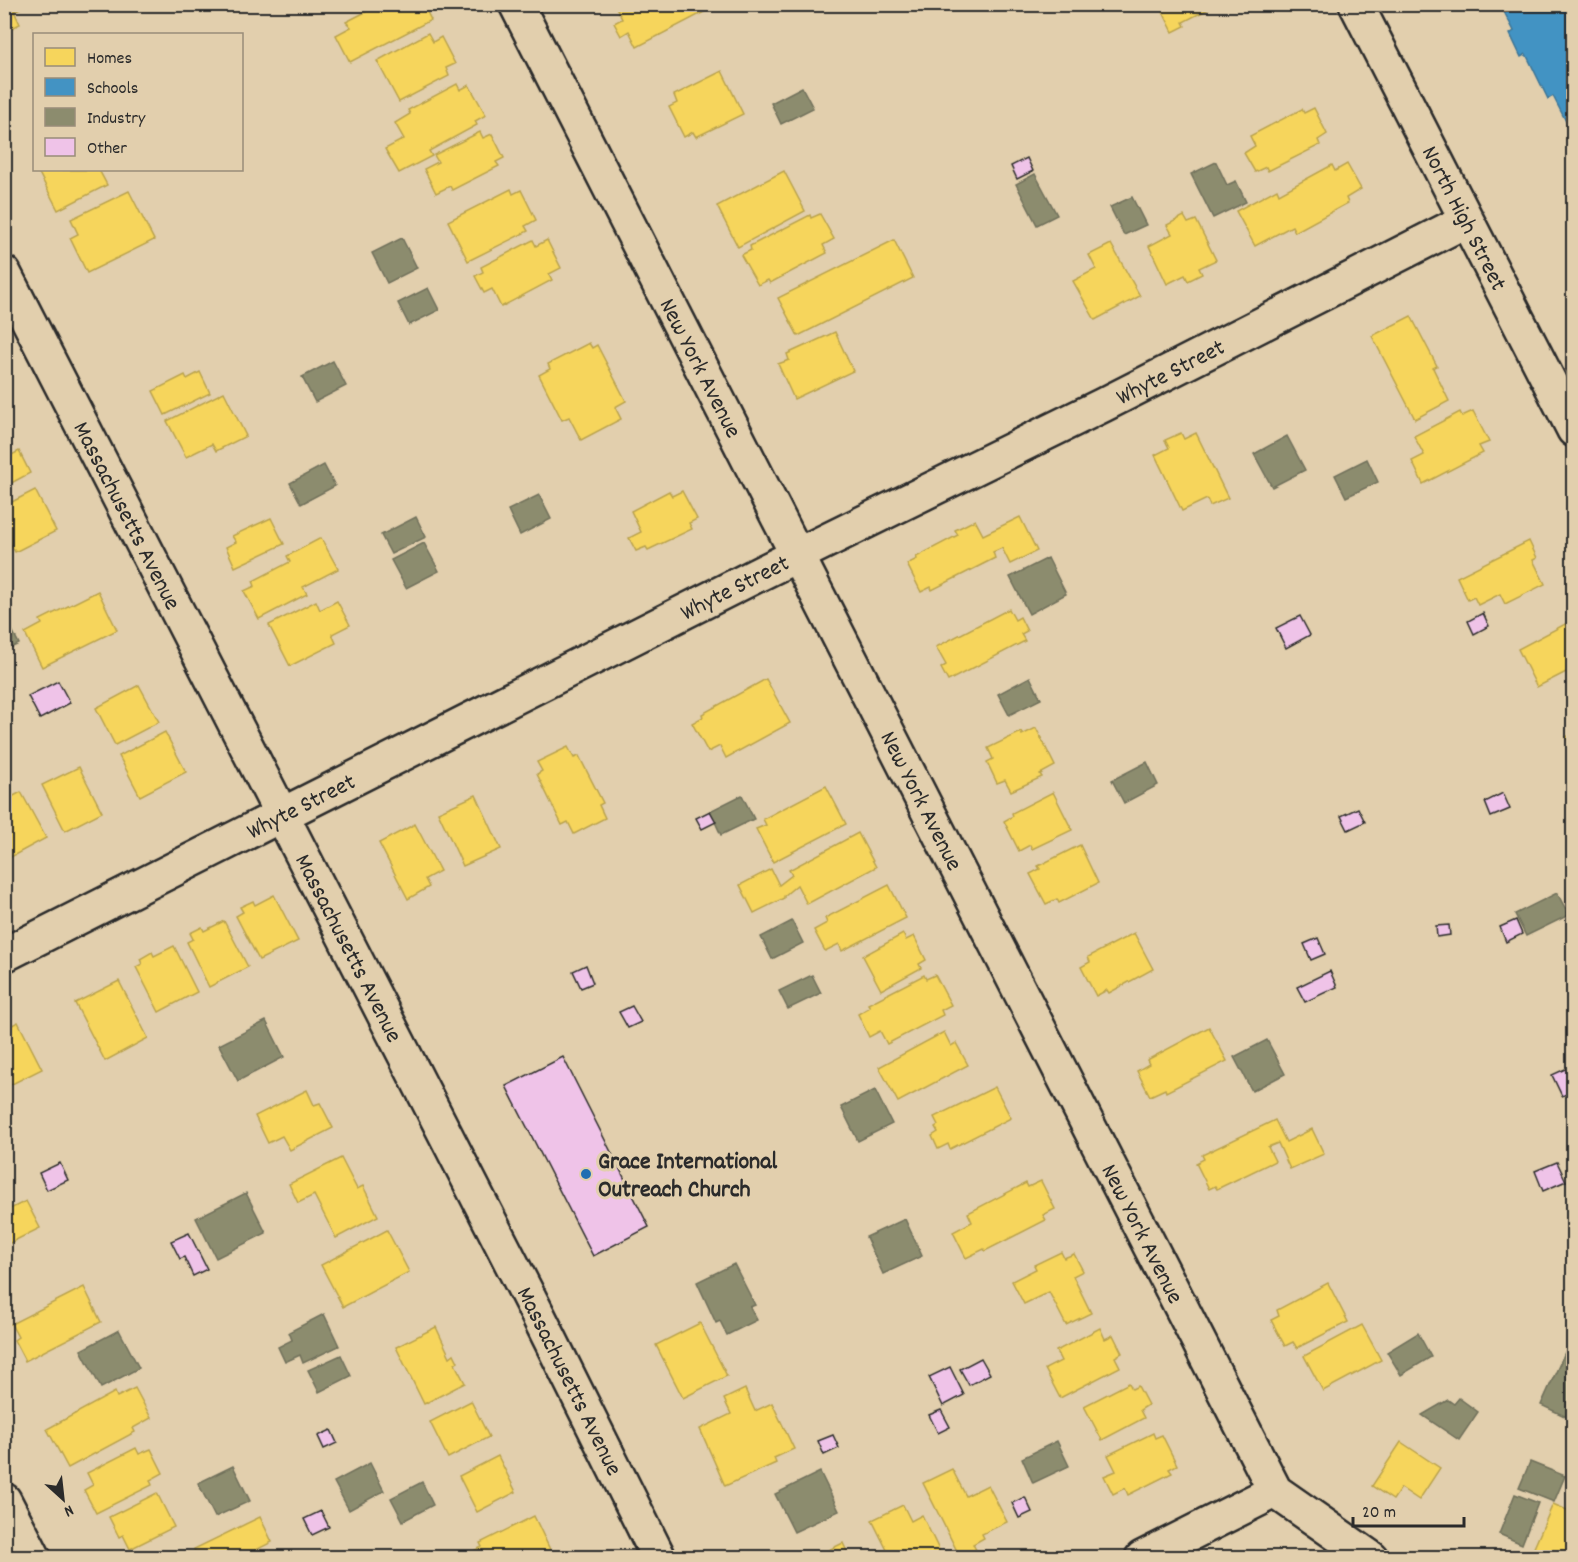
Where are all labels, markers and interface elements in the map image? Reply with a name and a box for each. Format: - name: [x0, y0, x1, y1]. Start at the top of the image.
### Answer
- legend: [33, 33, 243, 171]
- text: Homes: [87, 47, 132, 72]
- text: Schools: [87, 77, 138, 102]
- text: Industry: [87, 107, 146, 132]
- text: Other: [87, 137, 127, 162]
- street label: North High Street: [1411, 141, 1514, 298]
- street label: New York Avenue: [649, 293, 749, 445]
- street label: Whyte Street: [1111, 332, 1232, 416]
- street label: Massachusetts Avenue: [63, 416, 188, 617]
- street label: Whyte Street: [675, 548, 796, 631]
- street label: New York Avenue: [870, 726, 970, 877]
- street label: Whyte Street: [242, 766, 362, 850]
- street label: Massachusetts Avenue: [285, 849, 409, 1049]
- place label: Grace International Outreach Church: [598, 1146, 777, 1208]
- street label: New York Avenue: [1091, 1159, 1191, 1310]
- marker: Grace International Outreach Church: [579, 1167, 593, 1181]
- street label: Massachusetts Avenue: [506, 1281, 629, 1482]
- north arrow: [33, 1469, 93, 1529]
- scale bar: [1353, 1490, 1464, 1528]
- text: N: [60, 1498, 77, 1522]
- text: 20 m: [1362, 1501, 1396, 1526]

